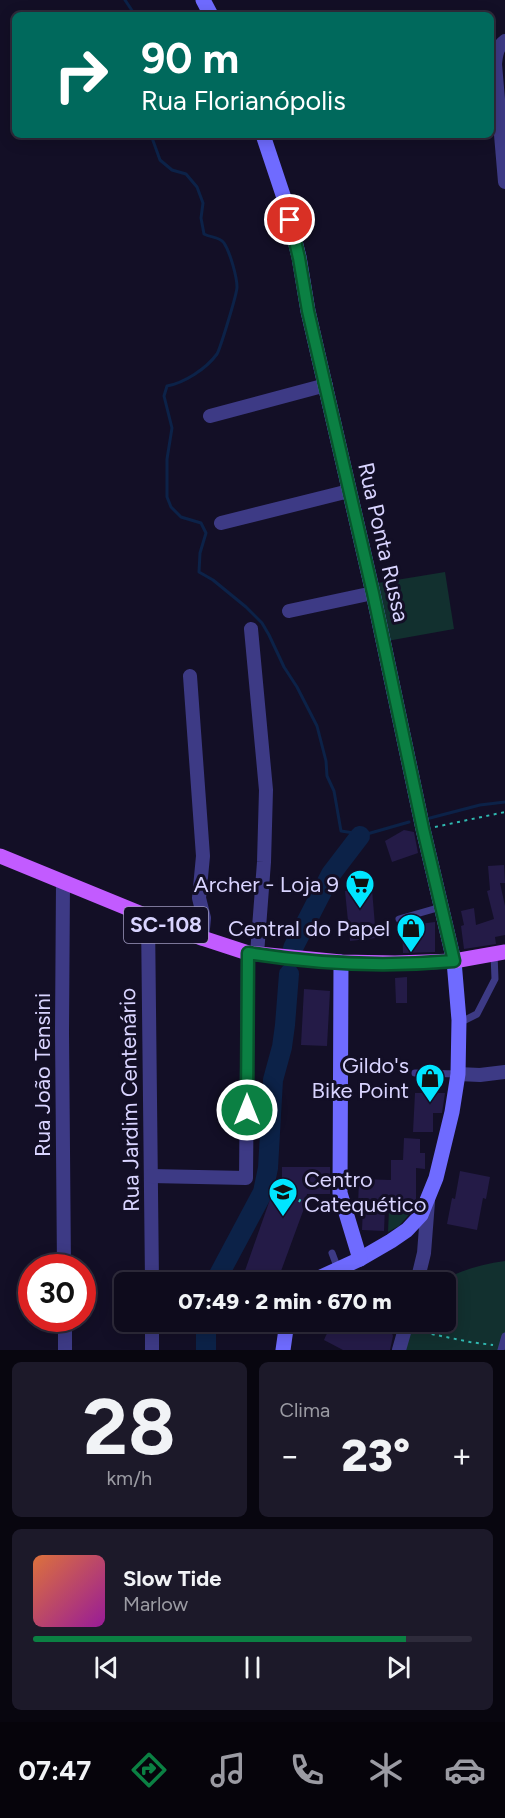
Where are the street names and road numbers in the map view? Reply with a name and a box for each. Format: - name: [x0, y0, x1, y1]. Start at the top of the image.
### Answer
- street label: Rua Ponta Russa: [352, 460, 415, 625]
- road number: SC-108: [124, 907, 208, 943]
- street label: Rua Jardim Centenário: [114, 988, 145, 1212]
- street label: Rua João Tensini: [29, 993, 56, 1157]

